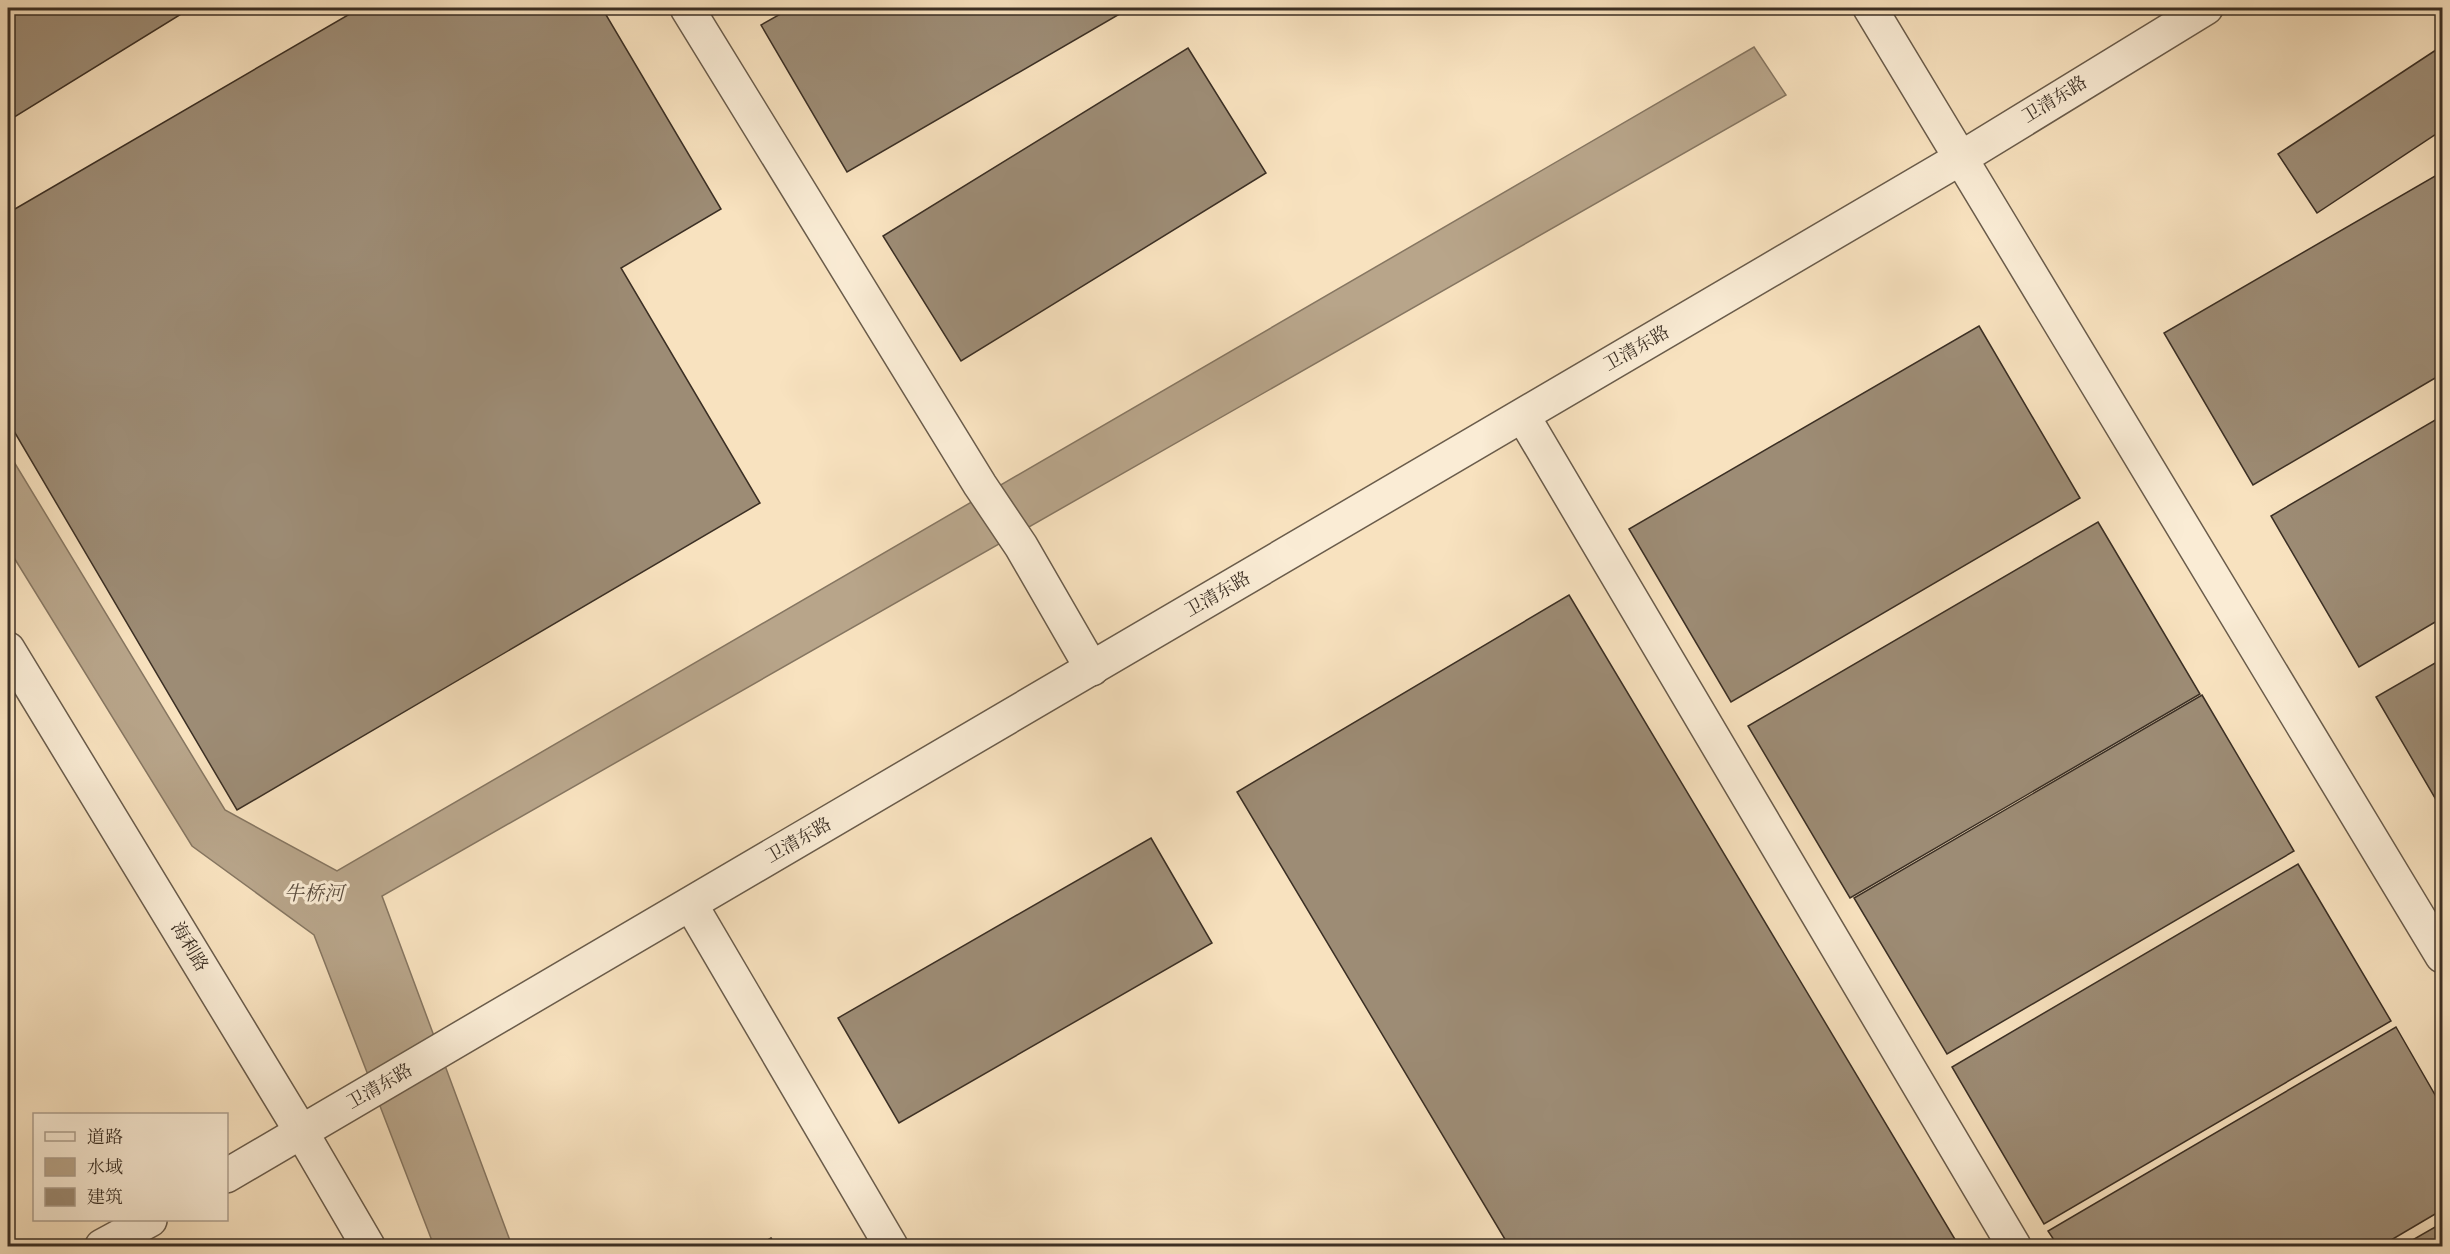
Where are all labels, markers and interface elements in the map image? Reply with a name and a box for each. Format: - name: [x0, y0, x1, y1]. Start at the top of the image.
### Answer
- street label: 卫清东路: [2019, 72, 2090, 127]
- street label: 卫清东路: [1600, 321, 1673, 375]
- street label: 卫清东路: [1181, 567, 1254, 621]
- street label: 卫清东路: [762, 813, 835, 867]
- water label: 牛桥河: [284, 883, 347, 905]
- street label: 海利路: [167, 918, 212, 975]
- street label: 卫清东路: [343, 1059, 416, 1113]
- legend: [33, 1113, 228, 1221]
- text: 道路: [87, 1127, 123, 1147]
- text: 水域: [87, 1157, 123, 1177]
- text: 建筑: [87, 1187, 123, 1207]

